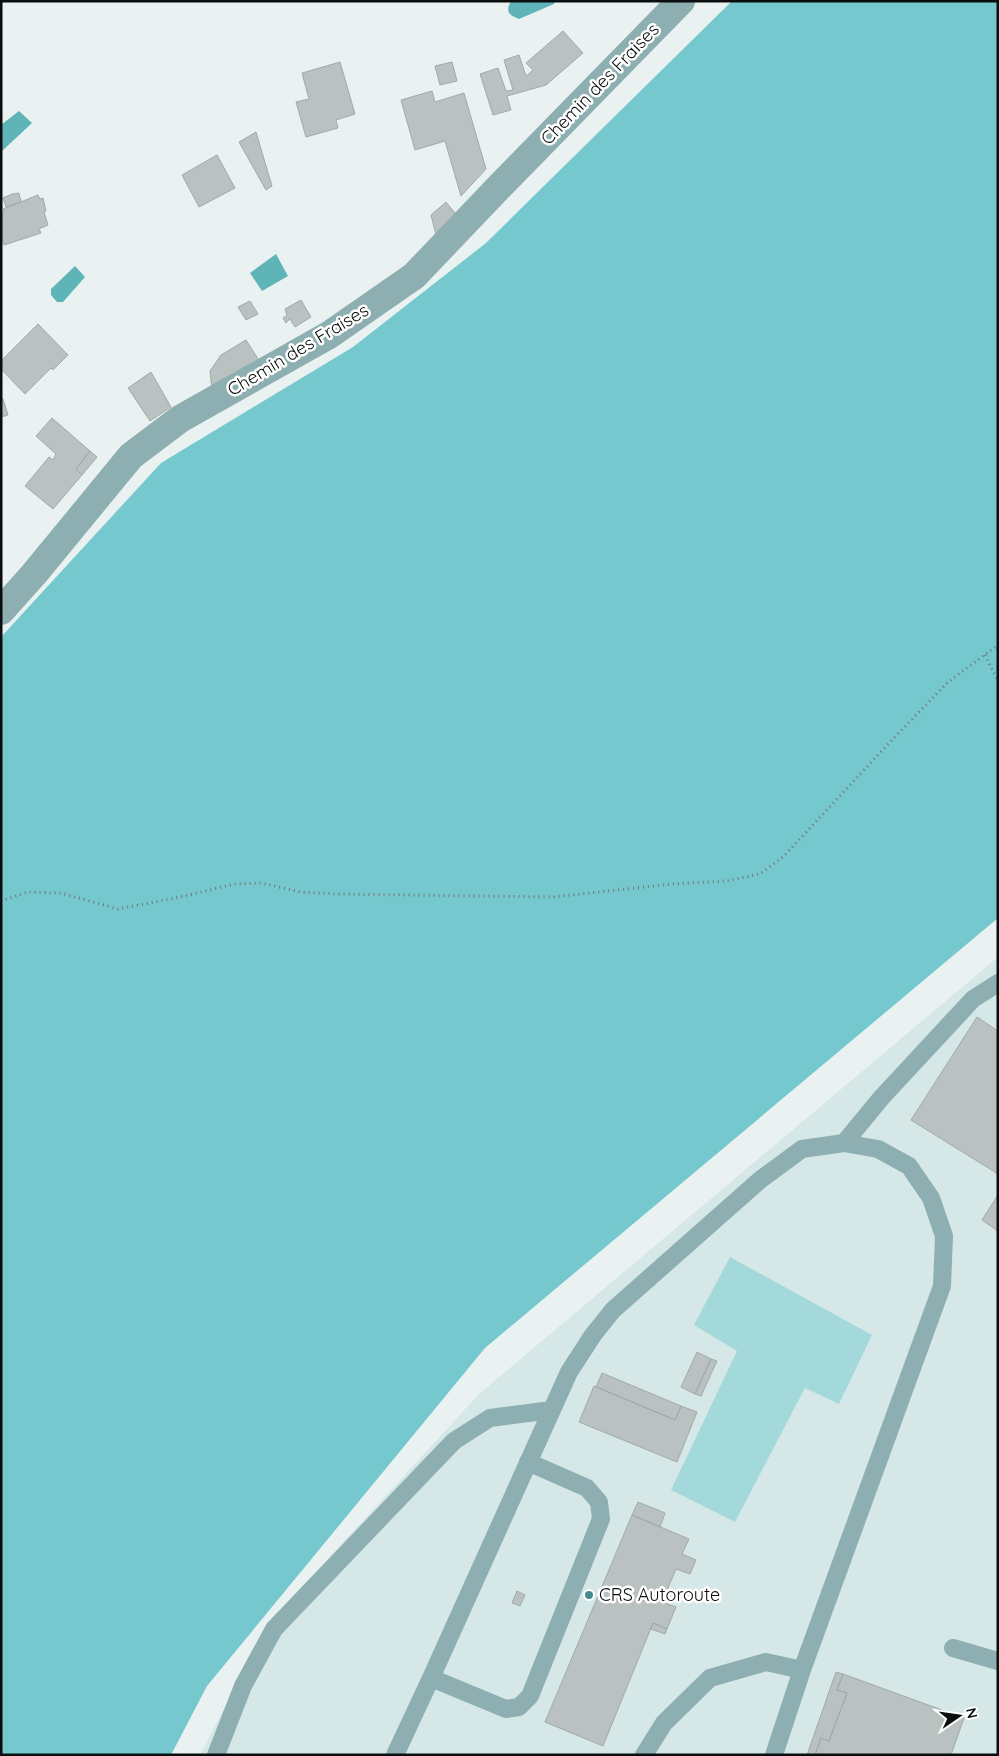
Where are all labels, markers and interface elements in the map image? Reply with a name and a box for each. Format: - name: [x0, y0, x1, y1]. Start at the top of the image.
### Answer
- street label: Chemin des Fraises: [536, 18, 664, 149]
- street label: Chemin des Fraises: [223, 298, 373, 401]
- place label: CRS Autoroute: [599, 1583, 720, 1606]
- marker: CRS Autoroute: [583, 1589, 595, 1601]
- north arrow: [934, 1691, 984, 1741]
- text: N: [962, 1706, 982, 1720]

